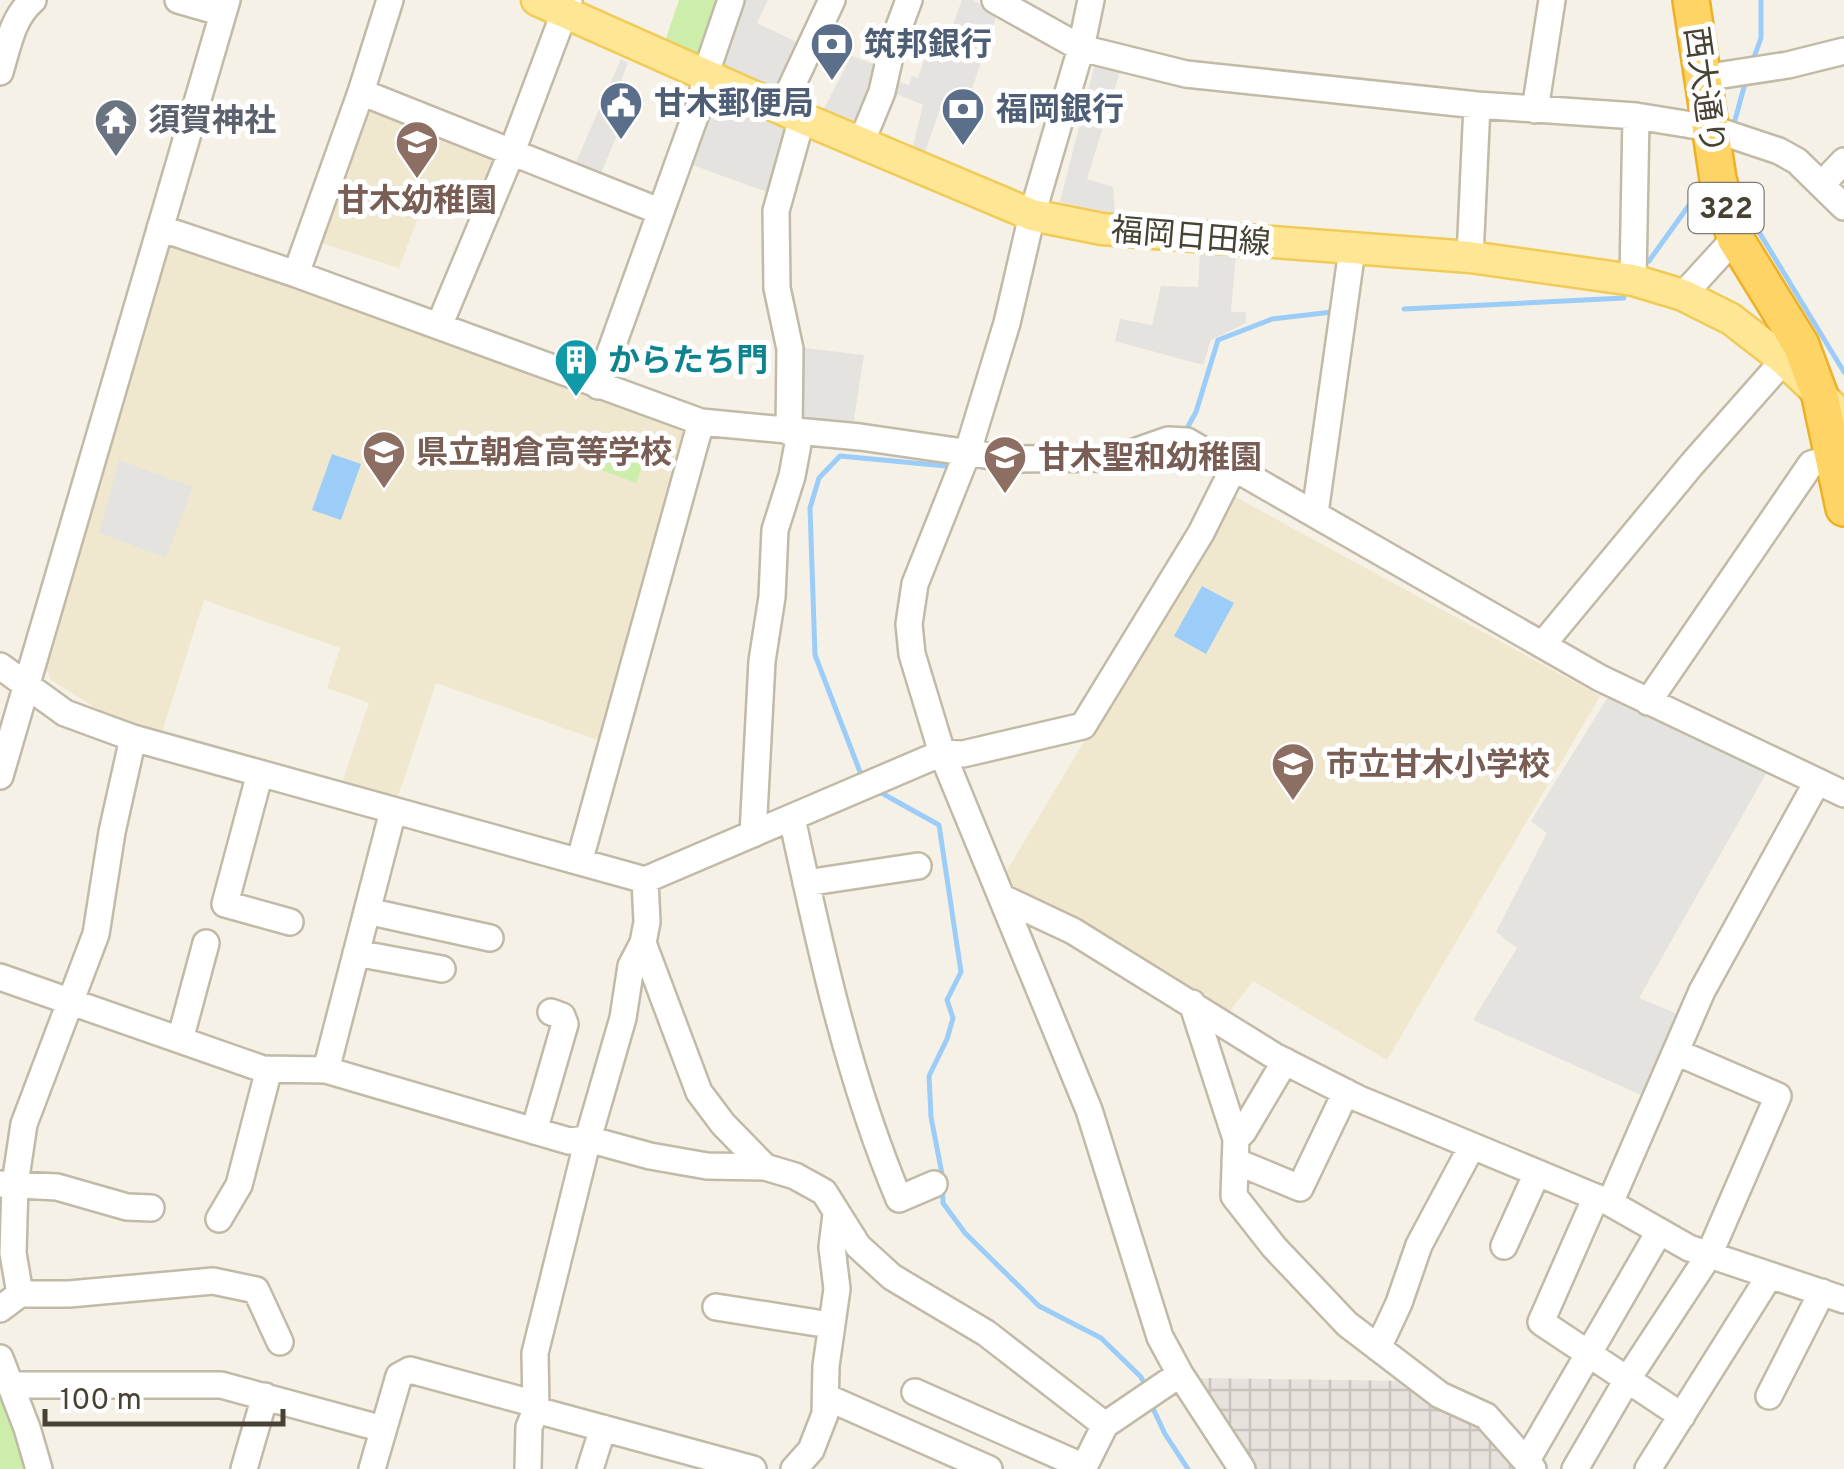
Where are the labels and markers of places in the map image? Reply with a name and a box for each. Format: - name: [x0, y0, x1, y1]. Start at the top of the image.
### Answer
- bank icon: 筑邦銀行: [809, 21, 855, 82]
- place label: 筑邦銀行: [864, 27, 992, 67]
- public building icon: 甘木郵便局: [598, 80, 644, 141]
- place label: 甘木郵便局: [654, 86, 814, 126]
- bank icon: 福岡銀行: [940, 86, 986, 147]
- place label: 福岡銀行: [996, 92, 1124, 132]
- temple icon: 須賀神社: [93, 97, 139, 158]
- place label: 須賀神社: [148, 103, 276, 143]
- school or university icon: 甘木幼稚園: [394, 119, 440, 180]
- place label: 甘木幼稚園: [337, 183, 497, 223]
- building icon: からたち門: [553, 337, 599, 398]
- place label: からたち門: [608, 343, 768, 383]
- school or university icon: 県立朝倉高等学校: [361, 429, 407, 490]
- school or university icon: 甘木聖和幼稚園: [982, 434, 1028, 495]
- place label: 県立朝倉高等学校: [416, 435, 672, 475]
- place label: 甘木聖和幼稚園: [1038, 440, 1262, 480]
- school or university icon: 市立甘木小学校: [1270, 741, 1316, 802]
- place label: 市立甘木小学校: [1326, 747, 1550, 787]

